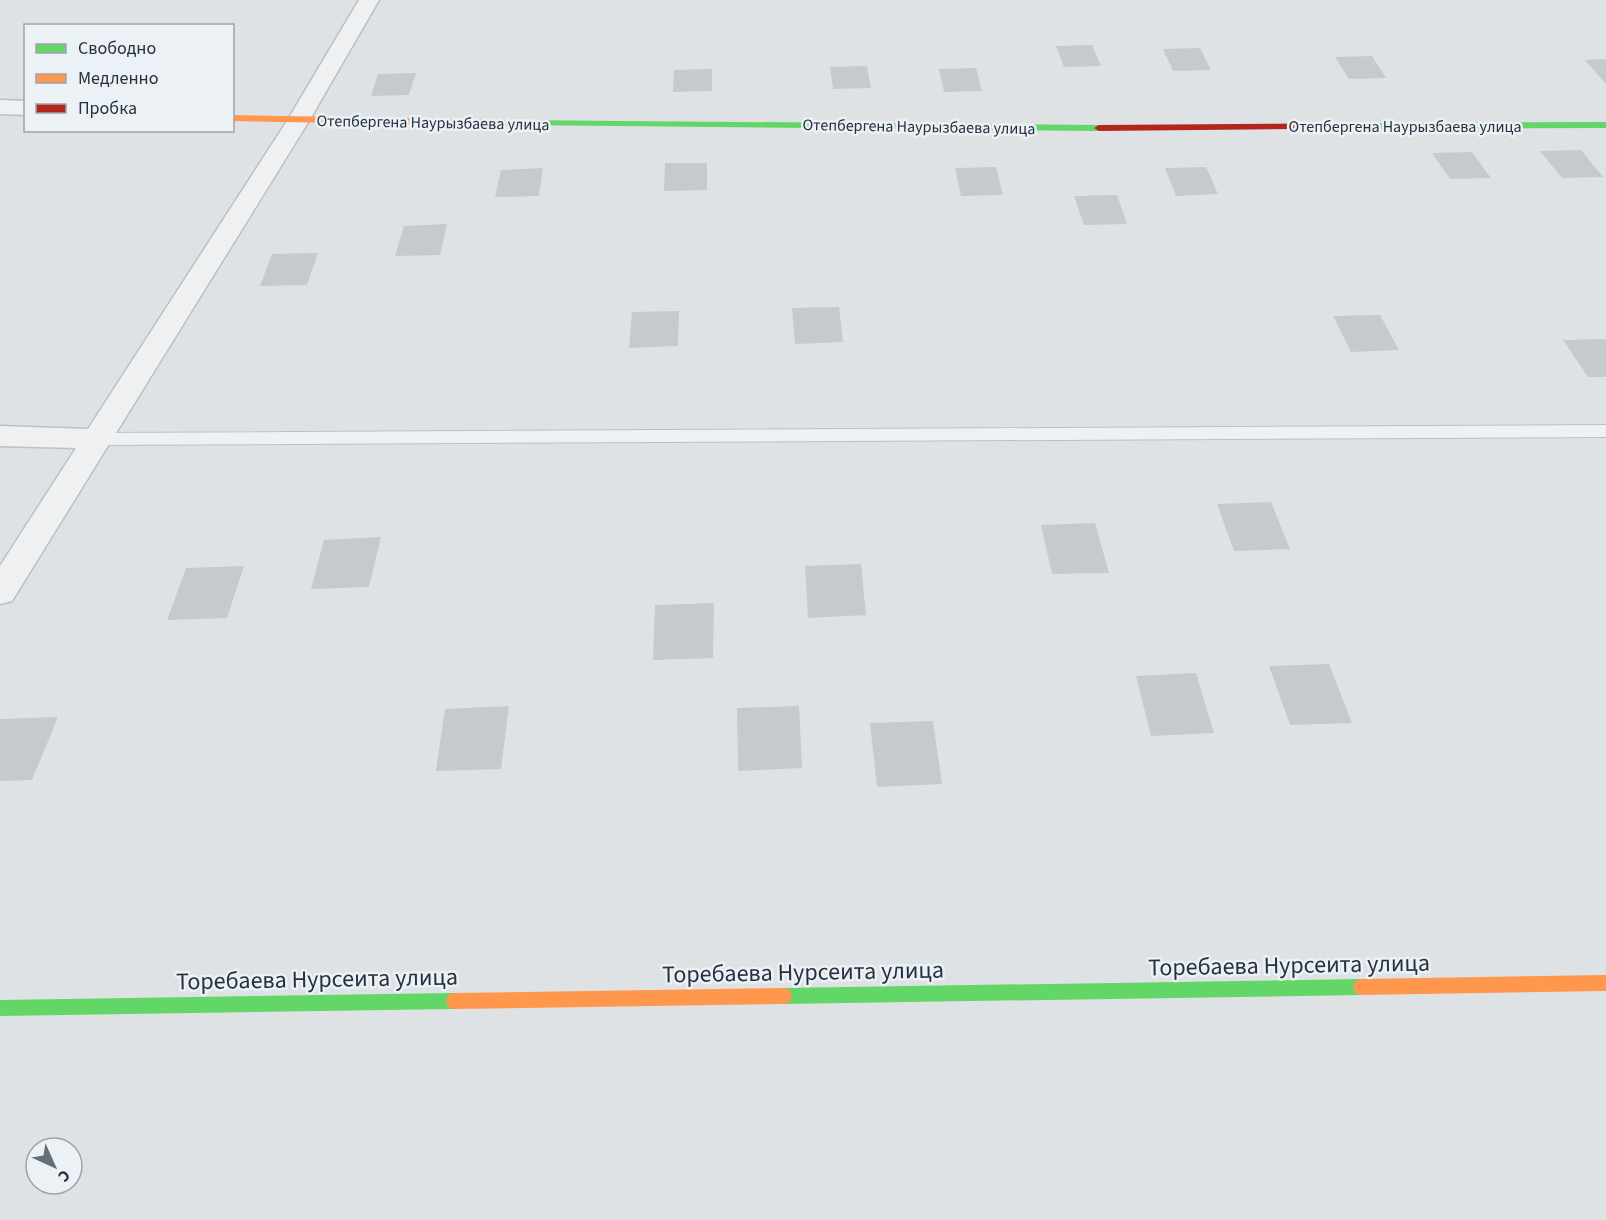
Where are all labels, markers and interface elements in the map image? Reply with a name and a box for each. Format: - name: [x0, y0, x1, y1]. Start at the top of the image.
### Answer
- legend: [24, 24, 234, 132]
- text: Свободно: [78, 36, 156, 61]
- text: Медленно: [78, 66, 158, 91]
- text: Пробка: [78, 96, 137, 121]
- street label: Отепбергена Наурызбаева улица: [316, 110, 550, 136]
- street label: Отепбергена Наурызбаева улица: [802, 114, 1036, 140]
- street label: Отепбергена Наурызбаева улица: [1289, 116, 1521, 138]
- street label: Торебаева Нурсеита улица: [1148, 946, 1430, 985]
- street label: Торебаева Нурсеита улица: [662, 953, 944, 992]
- street label: Торебаева Нурсеита улица: [176, 960, 458, 999]
- north arrow: [24, 1136, 84, 1196]
- text: С: [53, 1165, 75, 1187]

